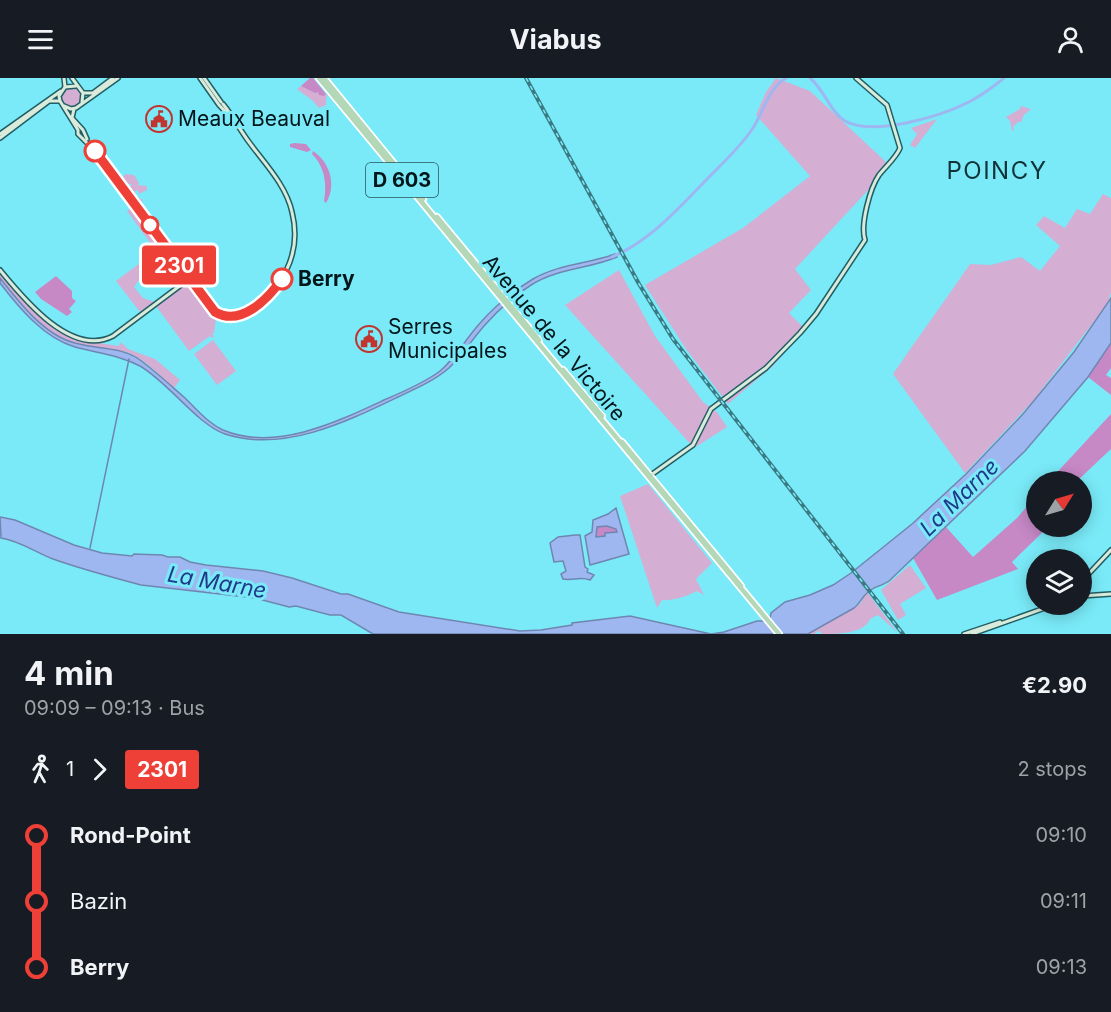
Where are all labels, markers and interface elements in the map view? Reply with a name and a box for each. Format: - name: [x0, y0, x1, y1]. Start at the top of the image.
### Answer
- icon: menu: [24, 23, 57, 56]
- text: Viabus: [509, 23, 602, 56]
- icon: person: [1054, 23, 1087, 56]
- public building icon: Meaux Beauval: [144, 104, 174, 134]
- place label: Meaux Beauval: [178, 106, 330, 131]
- unlabelled marker: [84, 140, 106, 162]
- district label: POINCY: [946, 156, 1048, 185]
- road number: D 603: [366, 163, 438, 197]
- unlabelled marker: [141, 216, 159, 234]
- line badge: 2301: [137, 246, 221, 285]
- street label: Avenue de la Victoire: [478, 250, 631, 426]
- text: 2301: [154, 253, 204, 278]
- place label: Berry: [298, 266, 355, 291]
- marker: Berry: [271, 268, 293, 290]
- place label: Serres Municipales: [388, 314, 507, 363]
- public building icon: Serres Municipales: [354, 324, 384, 354]
- water label: La Marne: [914, 453, 1004, 541]
- north arrow: [1026, 471, 1092, 537]
- map controls: [1026, 471, 1092, 615]
- button: layers: [1026, 549, 1092, 615]
- water label: La Marne: [166, 561, 268, 603]
- text: 4 min: [24, 653, 114, 693]
- text: €2.90: [1022, 672, 1087, 698]
- text: 09:09 – 09:13 · Bus: [24, 696, 205, 720]
- icon: walk: [24, 753, 57, 786]
- icon: forward: [83, 753, 116, 786]
- text: 1: [66, 757, 74, 781]
- text: 2301: [137, 757, 187, 782]
- text: 2 stops: [1017, 757, 1087, 781]
- text: Rond-Point: [70, 822, 191, 848]
- text: 09:10: [1035, 823, 1087, 847]
- text: Bazin: [70, 888, 127, 914]
- text: 09:11: [1040, 889, 1087, 913]
- text: Berry: [70, 954, 129, 980]
- text: 09:13: [1036, 955, 1087, 979]

